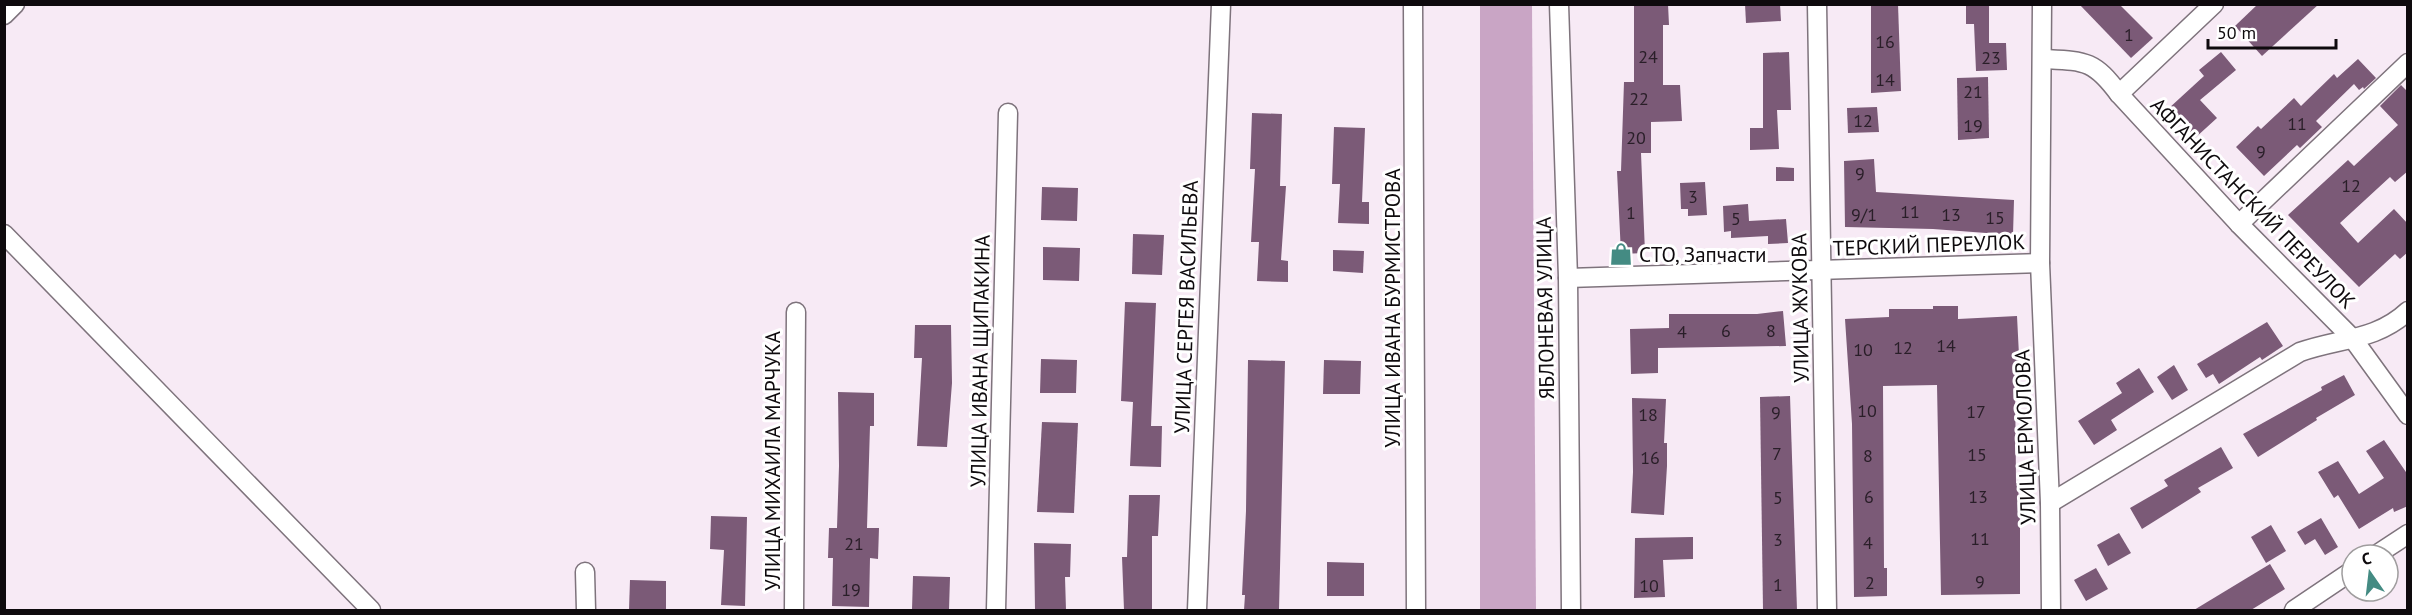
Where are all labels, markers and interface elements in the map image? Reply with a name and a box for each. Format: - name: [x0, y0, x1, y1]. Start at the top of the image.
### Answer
- scale bar: [2208, 12, 2336, 50]
- text: 50 m: [2217, 21, 2256, 44]
- house number: 1: [2124, 23, 2134, 46]
- house number: 16: [1875, 30, 1895, 53]
- house number: 24: [1638, 45, 1658, 68]
- house number: 23: [1981, 46, 2001, 69]
- house number: 14: [1875, 68, 1895, 91]
- house number: 21: [1963, 80, 1983, 103]
- house number: 22: [1629, 87, 1649, 110]
- street label: АФГАНИСТАНСКИЙ ПЕРЕУЛОК: [2145, 92, 2361, 314]
- house number: 12: [1853, 109, 1873, 132]
- house number: 11: [2287, 112, 2307, 135]
- house number: 19: [1963, 114, 1983, 137]
- house number: 20: [1626, 126, 1646, 149]
- house number: 9: [2256, 140, 2266, 163]
- house number: 9: [1855, 162, 1865, 185]
- street label: УЛИЦА ИВАНА БУРМИСТРОВА: [1379, 168, 1406, 448]
- house number: 12: [2341, 174, 2361, 197]
- street label: УЛИЦА СЕРГЕЯ ВАСИЛЬЕВА: [1168, 179, 1204, 434]
- house number: 3: [1688, 185, 1698, 208]
- house number: 11: [1900, 200, 1920, 223]
- house number: 1: [1626, 201, 1636, 224]
- house number: 9/1: [1851, 203, 1877, 226]
- house number: 13: [1941, 203, 1961, 226]
- house number: 15: [1985, 206, 2005, 229]
- house number: 5: [1731, 207, 1741, 230]
- street label: ЯБЛОНЕВАЯ УЛИЦА: [1530, 216, 1560, 400]
- street label: ТЕРСКИЙ ПЕРЕУЛОК: [1832, 228, 2026, 262]
- street label: УЛИЦА ЖУКОВА: [1785, 232, 1815, 383]
- street label: УЛИЦА ИВАНА ЩИПАКИНА: [964, 234, 996, 488]
- shop icon: СТО, Запчасти: [1608, 241, 1634, 267]
- place label: СТО, Запчасти: [1639, 241, 1767, 268]
- house number: 6: [1721, 319, 1731, 342]
- house number: 8: [1766, 319, 1776, 342]
- house number: 4: [1677, 320, 1687, 343]
- street label: УЛИЦА МИХАИЛА МАРЧУКА: [759, 330, 786, 591]
- house number: 14: [1936, 334, 1956, 357]
- house number: 12: [1893, 336, 1913, 359]
- house number: 10: [1853, 338, 1873, 361]
- street label: УЛИЦА ЕРМОЛОВА: [2008, 348, 2042, 525]
- house number: 10: [1857, 399, 1877, 422]
- house number: 17: [1966, 400, 1986, 423]
- house number: 9: [1771, 401, 1781, 424]
- house number: 18: [1638, 403, 1658, 426]
- house number: 7: [1772, 442, 1782, 465]
- house number: 15: [1967, 443, 1987, 466]
- house number: 8: [1863, 444, 1873, 467]
- house number: 16: [1640, 446, 1660, 469]
- house number: 6: [1864, 485, 1874, 508]
- house number: 13: [1968, 485, 1988, 508]
- house number: 5: [1773, 486, 1783, 509]
- house number: 11: [1970, 527, 1990, 550]
- house number: 3: [1773, 528, 1783, 551]
- house number: 4: [1863, 531, 1873, 554]
- house number: 21: [844, 532, 864, 555]
- north arrow: [2340, 543, 2400, 603]
- text: С: [2360, 548, 2373, 569]
- house number: 9: [1975, 570, 1985, 593]
- house number: 2: [1865, 571, 1875, 594]
- house number: 1: [1773, 573, 1783, 596]
- house number: 10: [1639, 574, 1659, 597]
- house number: 19: [841, 578, 861, 601]

